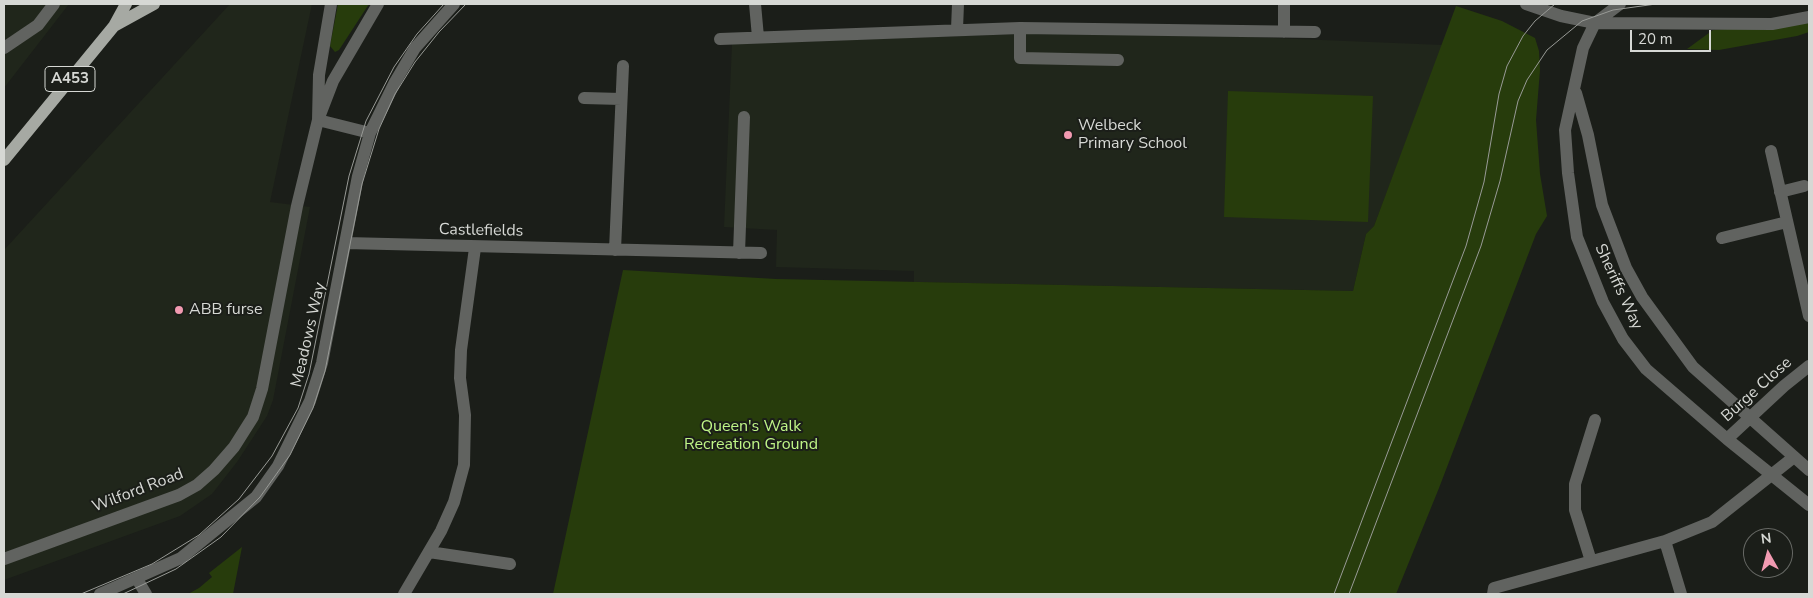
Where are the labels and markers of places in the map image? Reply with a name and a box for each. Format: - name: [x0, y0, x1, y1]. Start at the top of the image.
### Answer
- place label: Welbeck Primary School: [1078, 116, 1187, 154]
- marker: Welbeck Primary School: [1062, 129, 1074, 141]
- place label: ABB furse: [189, 300, 263, 320]
- marker: ABB furse: [173, 304, 185, 316]

